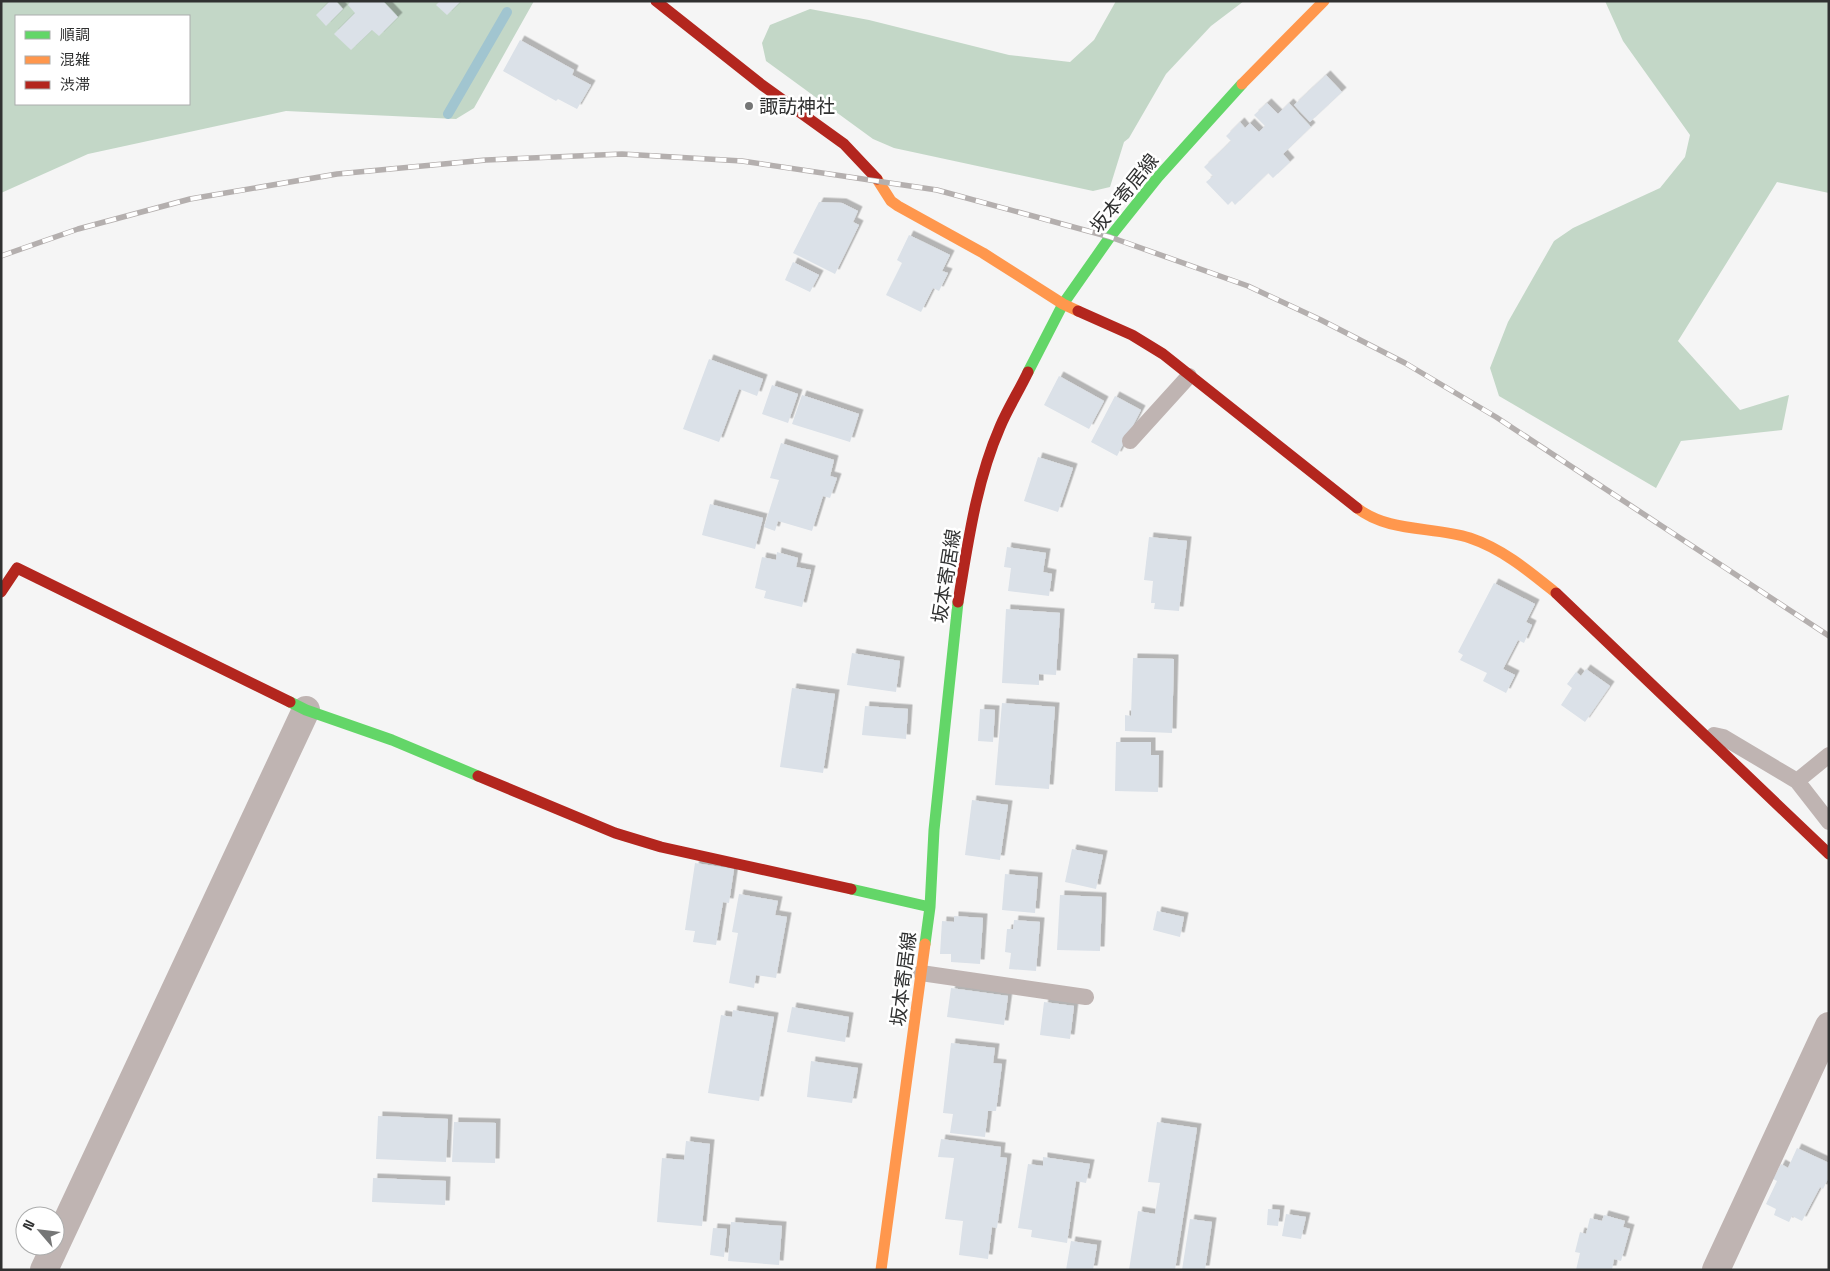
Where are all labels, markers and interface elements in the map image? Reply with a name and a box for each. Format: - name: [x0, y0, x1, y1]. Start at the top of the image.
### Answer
- legend: [15, 15, 190, 105]
- text: 順調: [60, 25, 90, 44]
- text: 混雑: [60, 50, 90, 69]
- text: 渋滞: [60, 75, 90, 94]
- place label: 諏訪神社: [759, 94, 835, 119]
- marker: 諏訪神社: [743, 100, 755, 112]
- street label: 坂本寄居線: [1085, 149, 1164, 238]
- street label: 坂本寄居線: [927, 527, 966, 625]
- street label: 坂本寄居線: [885, 930, 922, 1028]
- north arrow: [15, 1206, 65, 1256]
- text: N: [18, 1217, 39, 1233]

